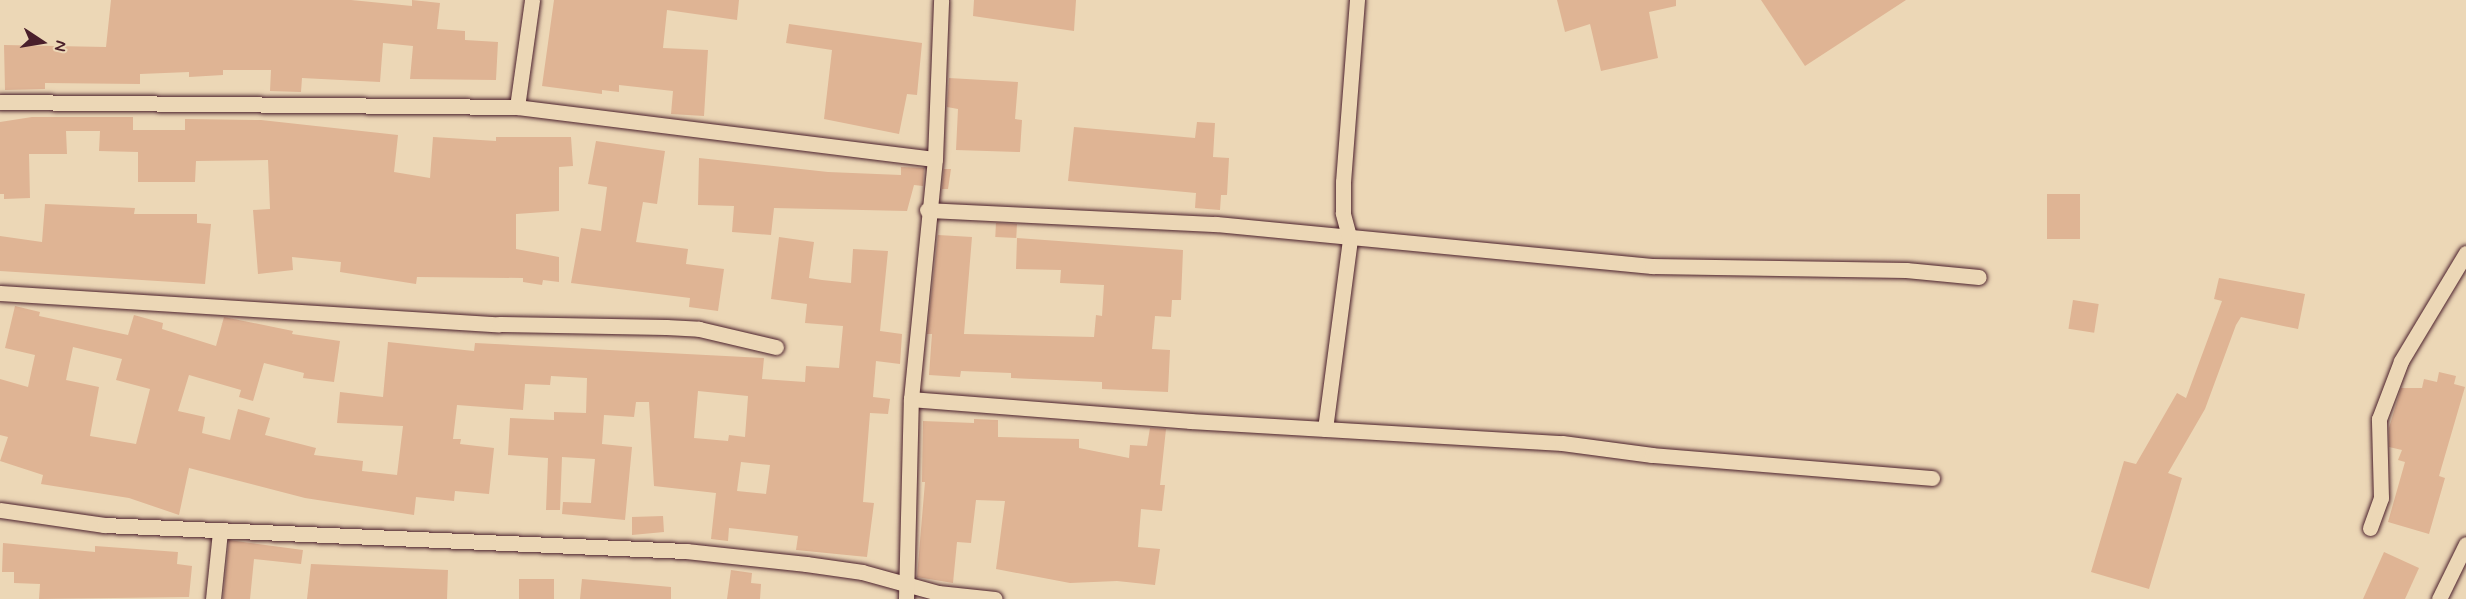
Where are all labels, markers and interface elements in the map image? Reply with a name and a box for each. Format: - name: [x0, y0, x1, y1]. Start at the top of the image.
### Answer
- north arrow: [12, 12, 72, 72]
- text: N: [49, 38, 71, 53]

